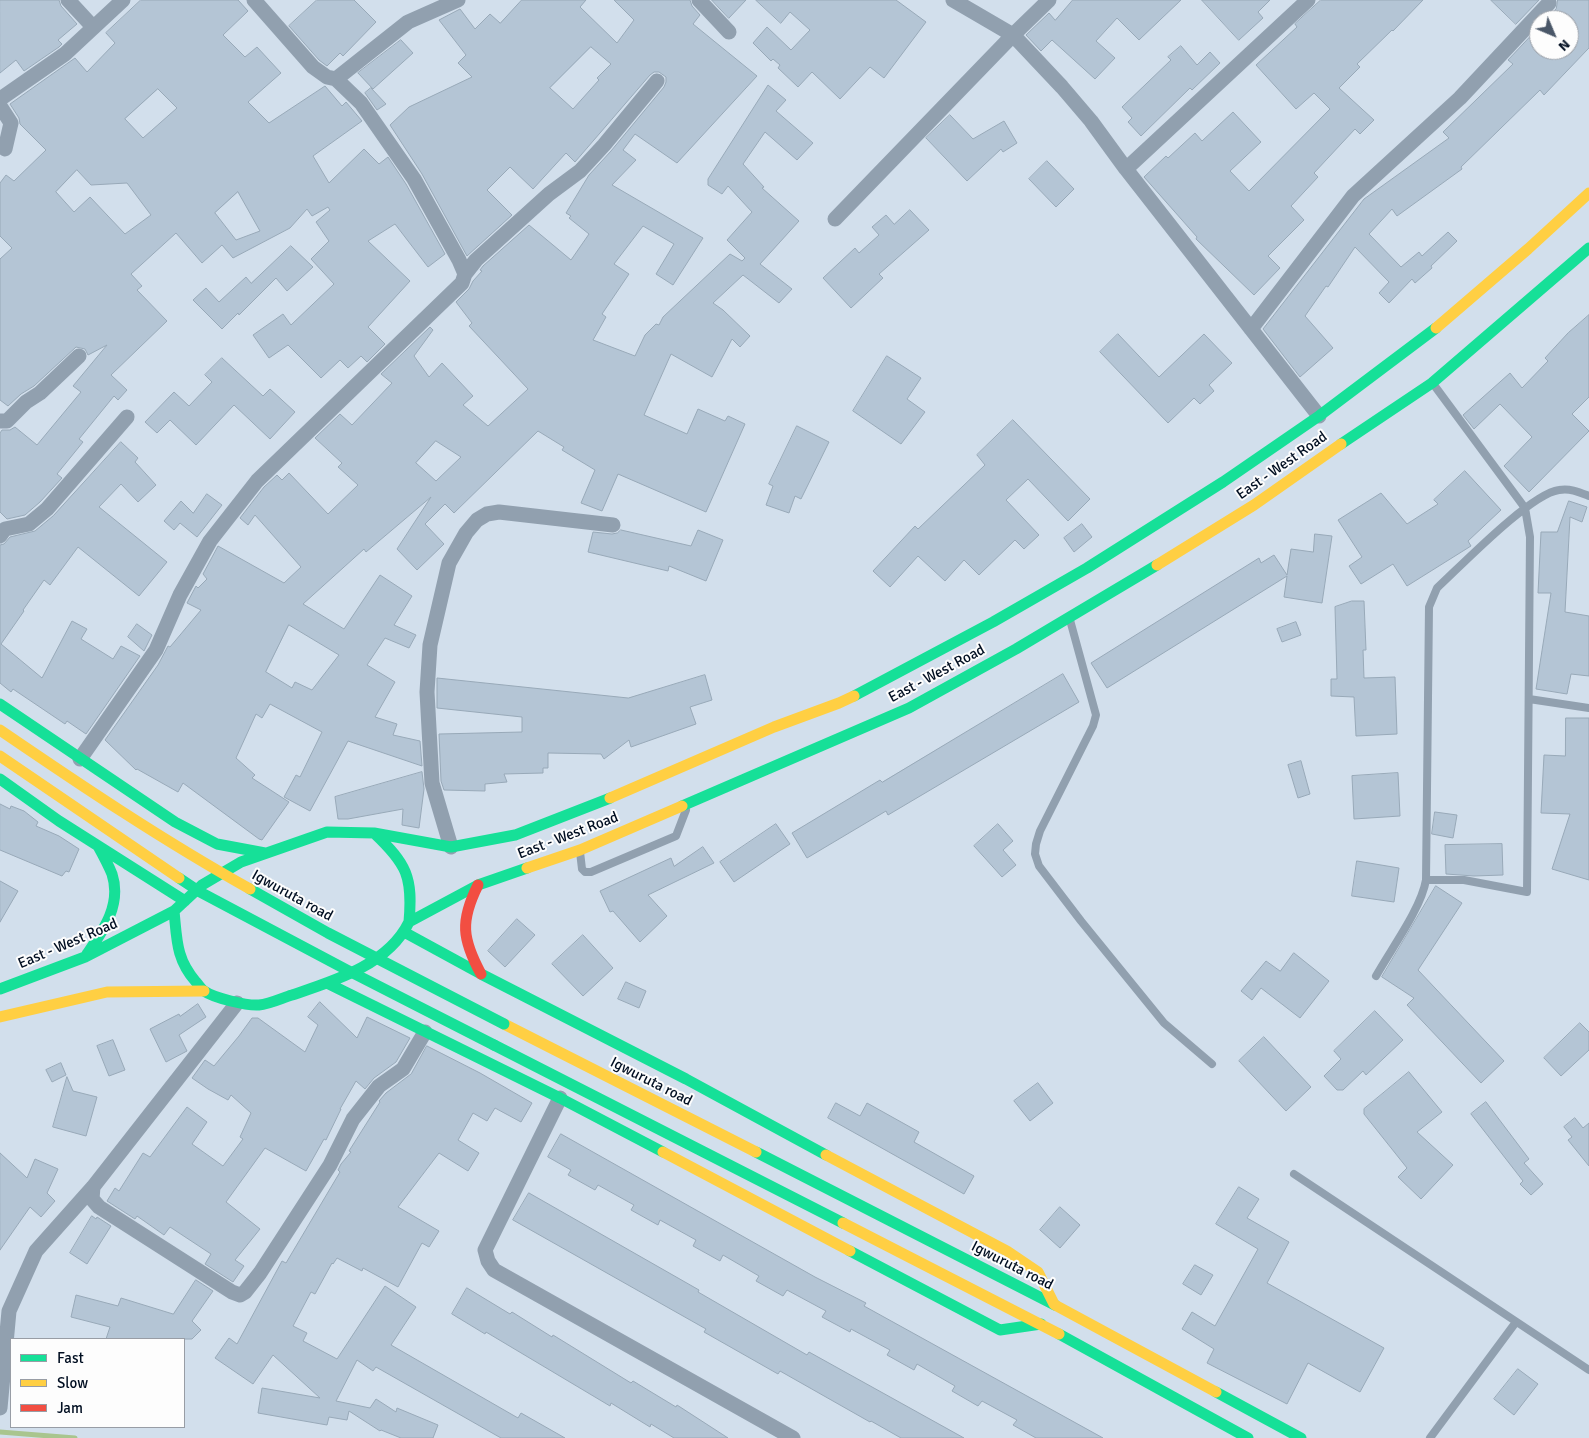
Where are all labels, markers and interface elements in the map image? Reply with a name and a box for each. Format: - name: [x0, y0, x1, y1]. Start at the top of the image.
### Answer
- north arrow: [1529, 10, 1579, 60]
- text: N: [1555, 36, 1574, 55]
- street label: East - West Road: [1233, 428, 1331, 504]
- street label: East - West Road: [886, 641, 988, 707]
- street label: East - West Road: [515, 809, 621, 863]
- street label: Igwuruta road: [248, 866, 336, 926]
- street label: East - West Road: [15, 915, 121, 973]
- street label: Igwuruta road: [607, 1054, 695, 1110]
- street label: Igwuruta road: [968, 1238, 1056, 1294]
- legend: [10, 1338, 185, 1428]
- text: Fast: [57, 1349, 84, 1367]
- text: Slow: [57, 1374, 88, 1392]
- text: Jam: [57, 1399, 83, 1417]

